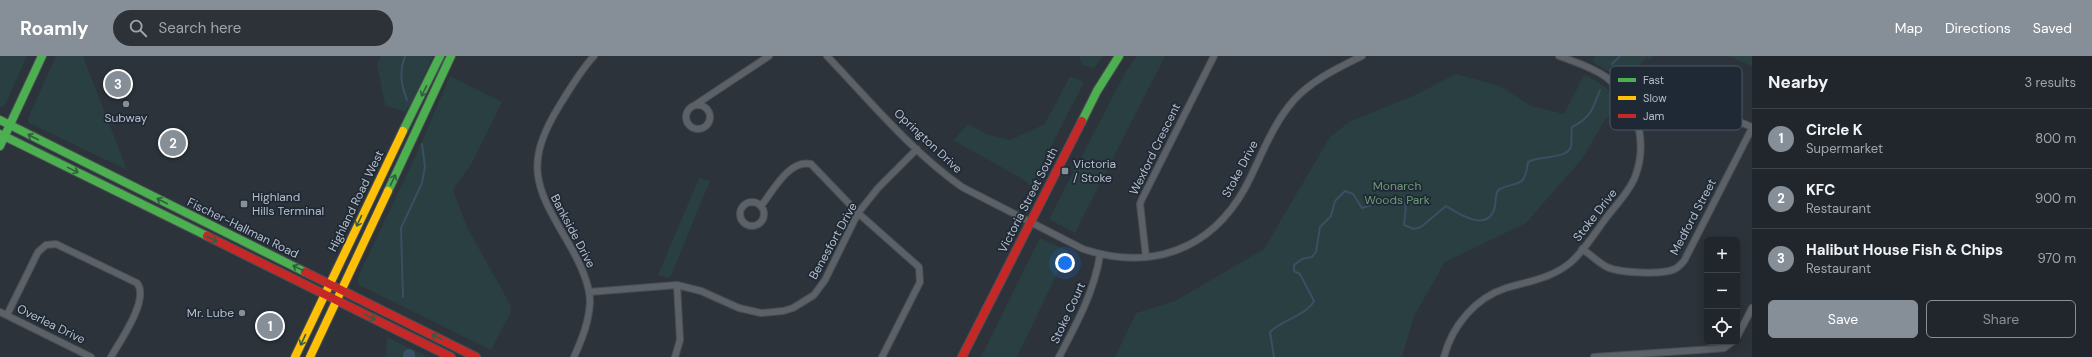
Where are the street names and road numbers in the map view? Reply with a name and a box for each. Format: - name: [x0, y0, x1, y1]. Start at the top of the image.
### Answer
- street label: Wexford Crescent: [1126, 100, 1184, 198]
- street label: Oprington Drive: [890, 105, 966, 177]
- street label: Stoke Drive: [1218, 137, 1262, 200]
- street label: Victoria Street South: [995, 145, 1062, 255]
- street label: Highland Road West: [325, 147, 388, 254]
- street label: Medford Street: [1666, 176, 1720, 258]
- street label: Stoke Drive: [1569, 185, 1621, 245]
- street label: Bankside Drive: [547, 191, 599, 271]
- street label: Fischer-Hallman Road: [185, 194, 301, 262]
- street label: Benesfort Drive: [805, 200, 861, 282]
- street label: Stoke Court: [1047, 279, 1089, 346]
- street label: Overlea Drive: [14, 301, 88, 348]

